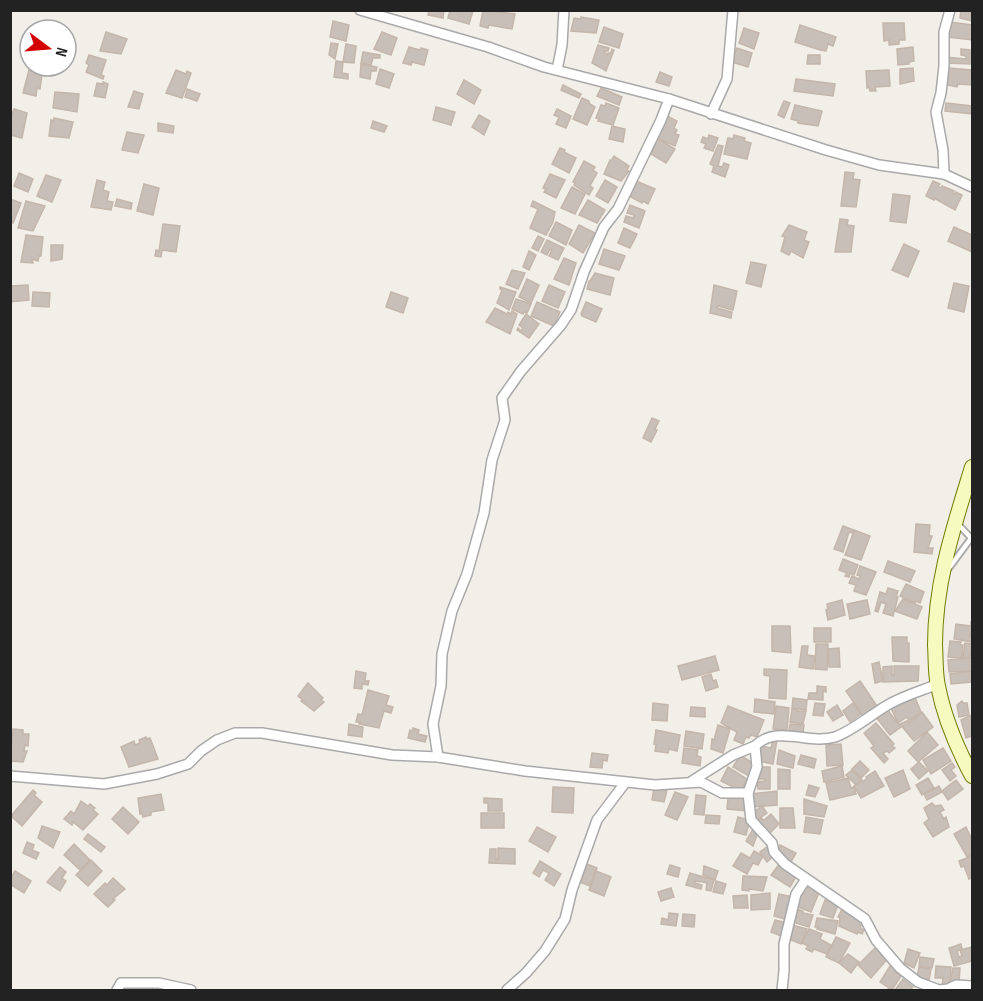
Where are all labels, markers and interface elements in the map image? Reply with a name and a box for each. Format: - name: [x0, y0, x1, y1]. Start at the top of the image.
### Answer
- north arrow: [18, 18, 78, 78]
- text: N: [51, 45, 71, 58]

